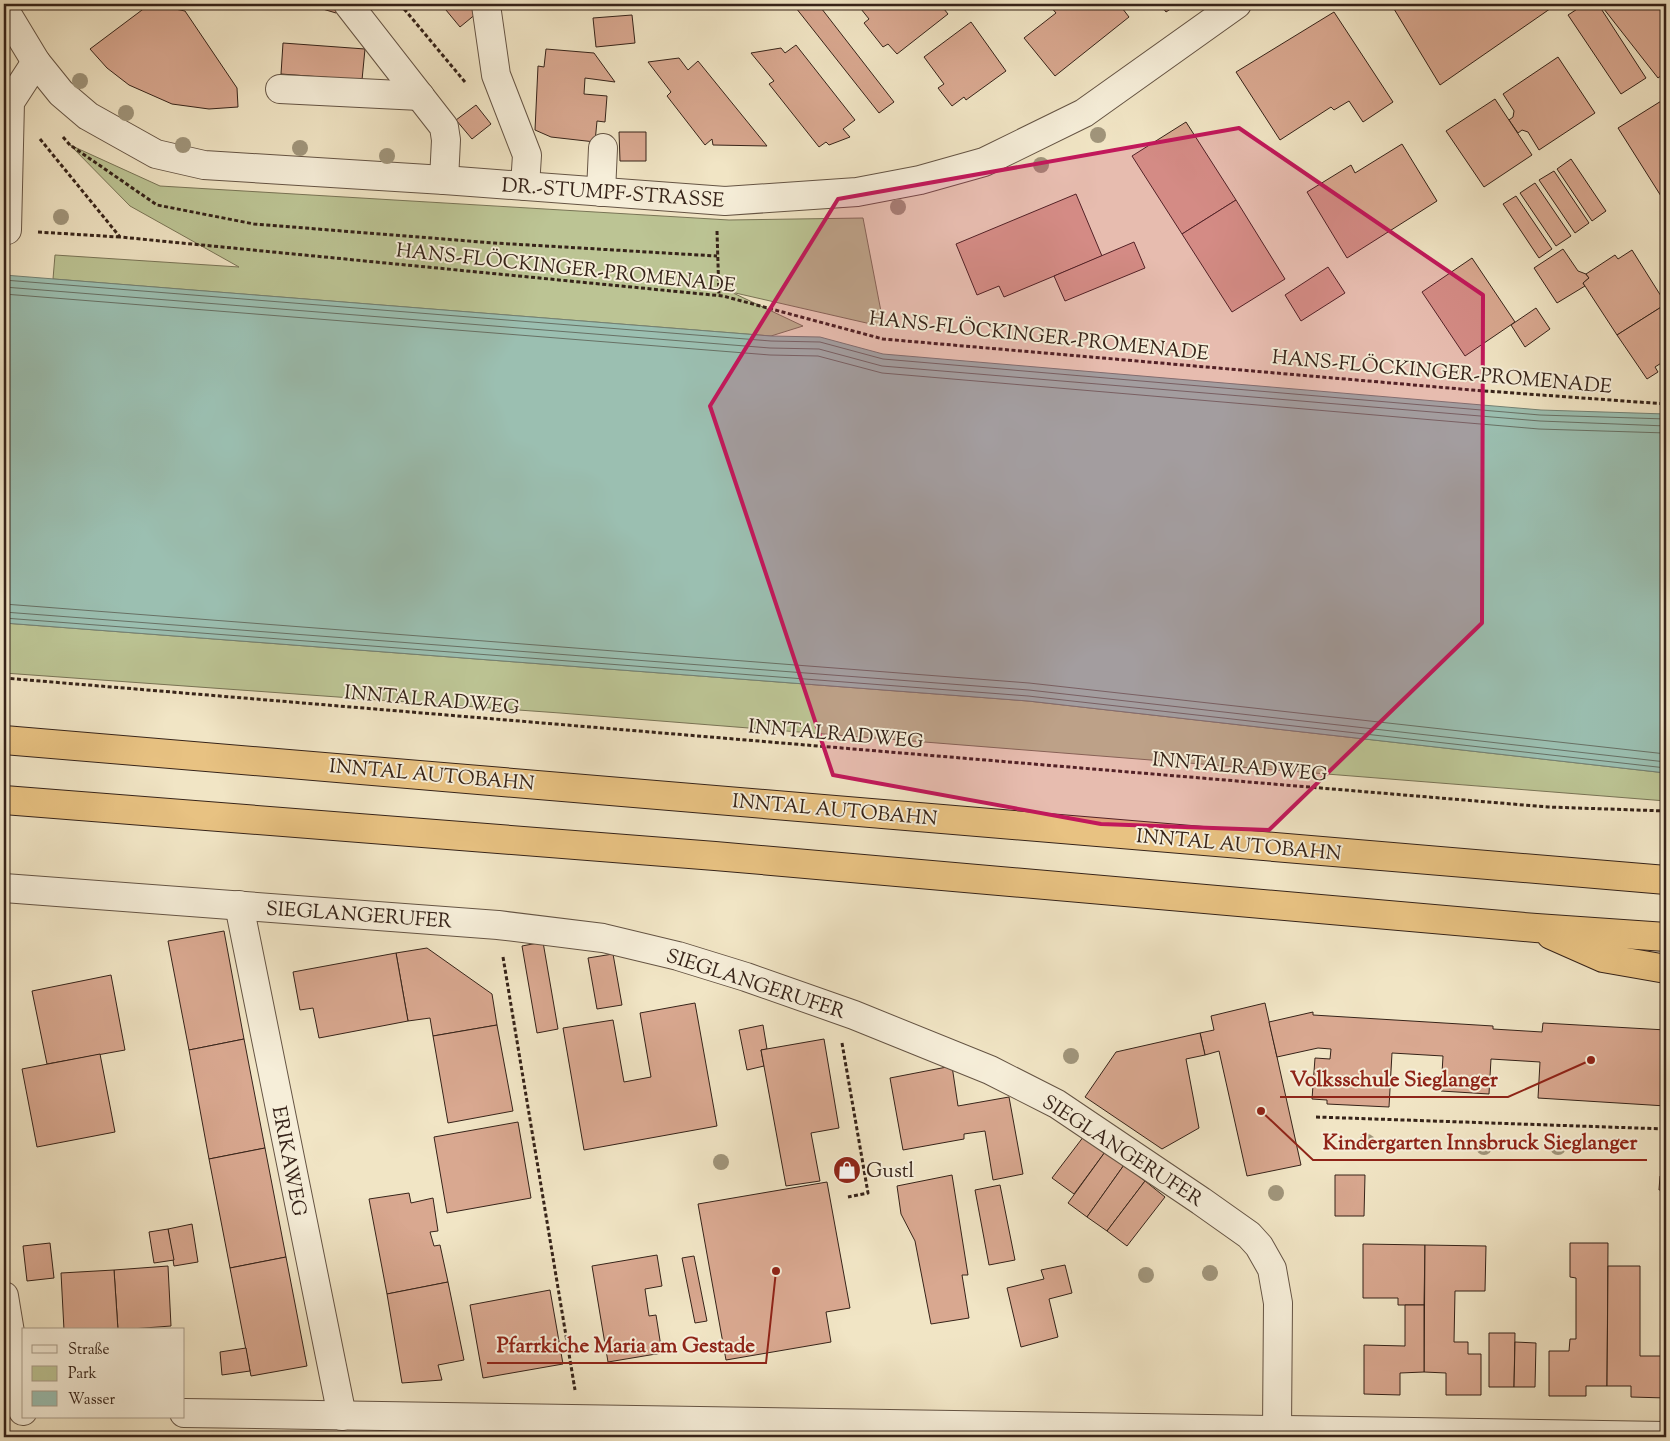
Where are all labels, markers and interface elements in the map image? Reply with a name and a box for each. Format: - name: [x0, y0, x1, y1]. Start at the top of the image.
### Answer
- street label: DR.-STUMPF-STRASSE: [500, 172, 725, 217]
- street label: HANS-FLÖCKINGER-PROMENADE: [395, 236, 737, 302]
- street label: HANS-FLÖCKINGER-PROMENADE: [868, 304, 1210, 370]
- street label: HANS-FLÖCKINGER-PROMENADE: [1271, 343, 1613, 403]
- street label: INNTALRADWEG: [343, 679, 521, 724]
- street label: INNTALRADWEG: [747, 713, 925, 758]
- street label: INNTALRADWEG: [1151, 746, 1329, 791]
- street label: INNTAL AUTOBAHN: [328, 753, 536, 800]
- street label: INNTAL AUTOBAHN: [731, 788, 939, 835]
- street label: INNTAL AUTOBAHN: [1135, 823, 1343, 870]
- street label: SIEGLANGERUFER: [265, 896, 454, 938]
- street label: SIEGLANGERUFER: [662, 943, 849, 1028]
- callout: Volksschule Sieglanger: [1280, 1061, 1508, 1097]
- text: Volksschule Sieglanger: [1290, 1066, 1498, 1096]
- street label: SIEGLANGERUFER: [1035, 1089, 1208, 1215]
- street label: ERIKAWEG: [263, 1104, 312, 1219]
- callout: Kindergarten Innsbruck Sieglanger: [1313, 1124, 1647, 1160]
- text: Kindergarten Innsbruck Sieglanger: [1323, 1129, 1637, 1159]
- shop icon: Gustl: [832, 1155, 862, 1185]
- place label: Gustl: [866, 1158, 915, 1187]
- callout: Pfarrkiche Maria am Gestade: [487, 1327, 766, 1363]
- legend: [22, 1328, 185, 1418]
- text: Pfarrkiche Maria am Gestade: [497, 1332, 755, 1362]
- text: Straße: [68, 1340, 110, 1361]
- text: Park: [68, 1364, 97, 1385]
- text: Wasser: [68, 1390, 115, 1411]

